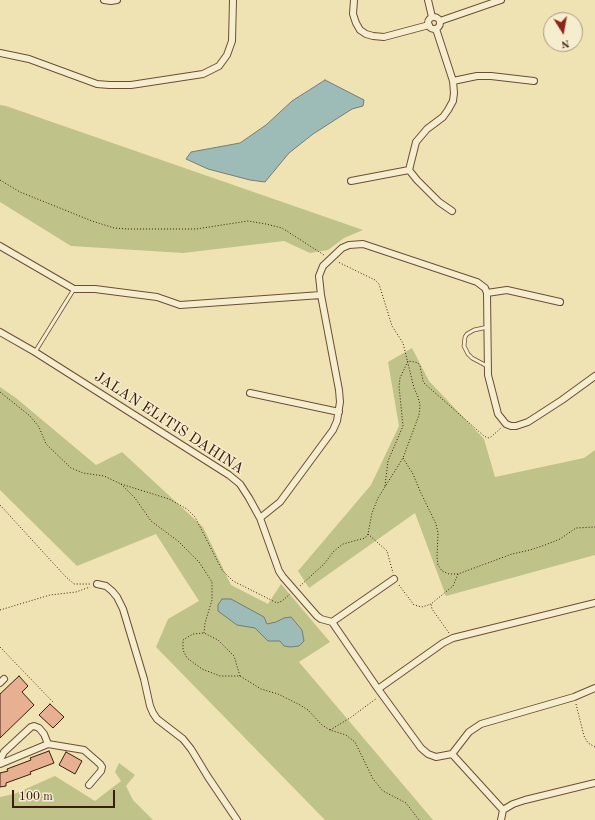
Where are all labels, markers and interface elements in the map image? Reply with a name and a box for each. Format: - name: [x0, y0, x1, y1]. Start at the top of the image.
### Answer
- north arrow: [543, 12, 583, 52]
- text: N: [560, 37, 570, 49]
- street label: JALAN ELITIS DAHINA: [91, 368, 247, 478]
- scale bar: [14, 782, 117, 808]
- text: 100 m: [19, 791, 53, 803]

